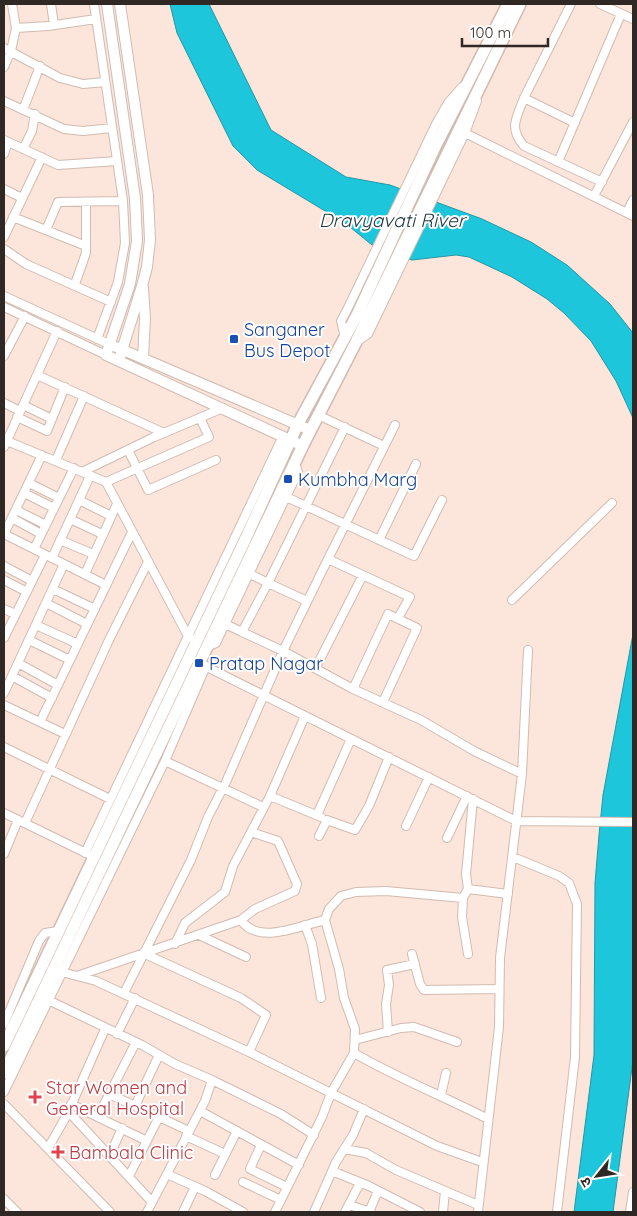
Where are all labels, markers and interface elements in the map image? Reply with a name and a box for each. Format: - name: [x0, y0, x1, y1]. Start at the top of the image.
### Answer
- scale bar: [462, 15, 548, 47]
- text: 100 m: [470, 23, 511, 42]
- water label: Dravyavati River: [319, 208, 468, 232]
- place label: Sanganer Bus Depot: [244, 318, 330, 362]
- marker: Sanganer Bus Depot: [228, 333, 240, 345]
- place label: Kumbha Marg: [298, 468, 417, 491]
- marker: Kumbha Marg: [282, 473, 294, 485]
- place label: Pratap Nagar: [209, 652, 323, 675]
- marker: Pratap Nagar: [193, 657, 205, 669]
- place label: Star Women and General Hospital: [46, 1076, 187, 1120]
- marker: Star Women and General Hospital: [28, 1090, 42, 1104]
- place label: Bambala Clinic: [69, 1141, 193, 1164]
- marker: Bambala Clinic: [51, 1145, 65, 1159]
- north arrow: [572, 1151, 622, 1201]
- text: उ: [575, 1174, 596, 1191]

